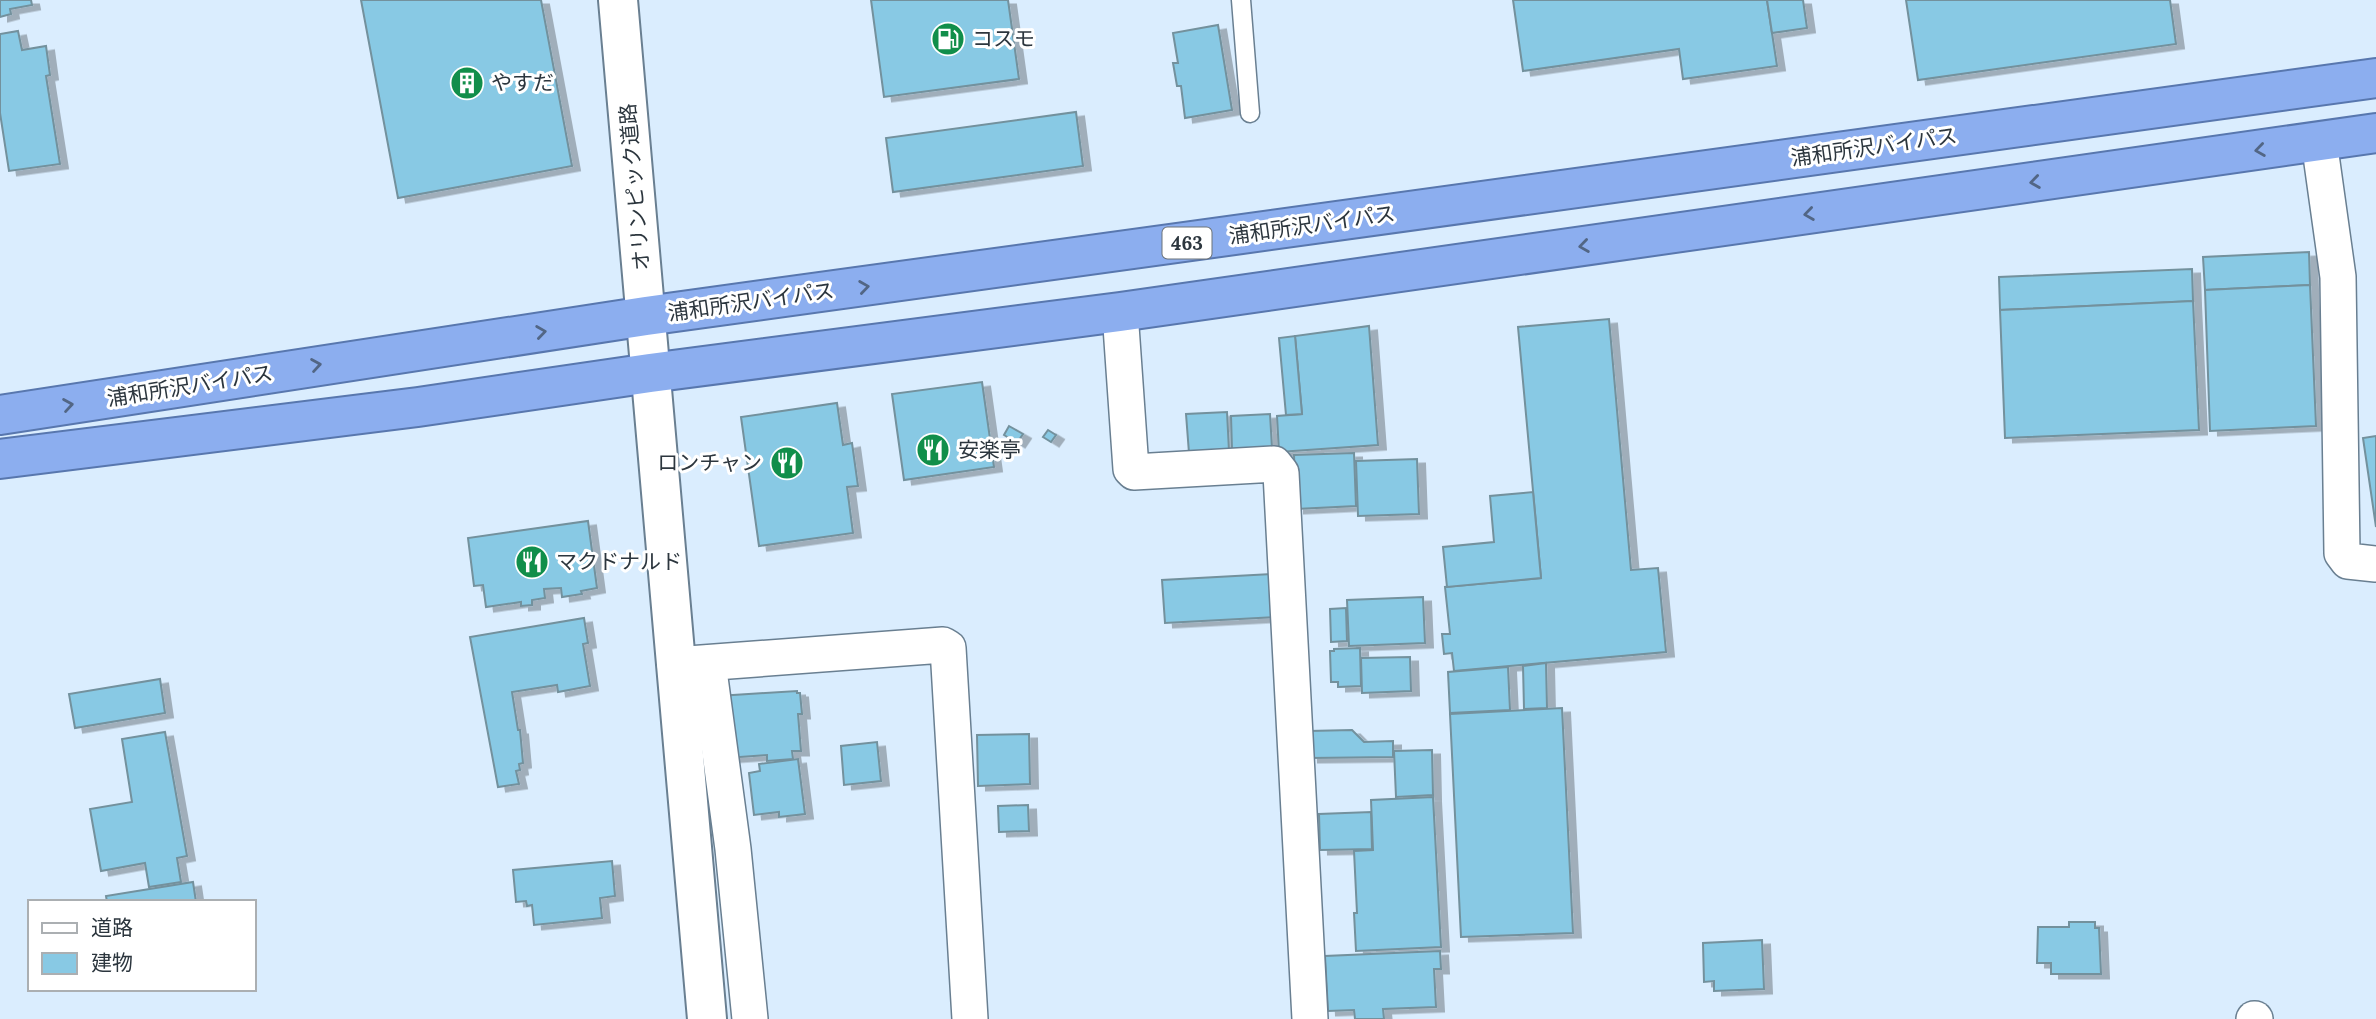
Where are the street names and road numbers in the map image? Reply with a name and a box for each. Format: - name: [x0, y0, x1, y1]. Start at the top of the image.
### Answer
- street label: オリンピック道路: [614, 102, 655, 272]
- street label: 浦和所沢バイパス: [1789, 121, 1959, 172]
- street label: 浦和所沢バイパス: [1227, 199, 1397, 250]
- road number: 463: [1162, 228, 1212, 258]
- street label: 浦和所沢バイパス: [666, 276, 836, 327]
- street label: 浦和所沢バイパス: [105, 359, 275, 412]

